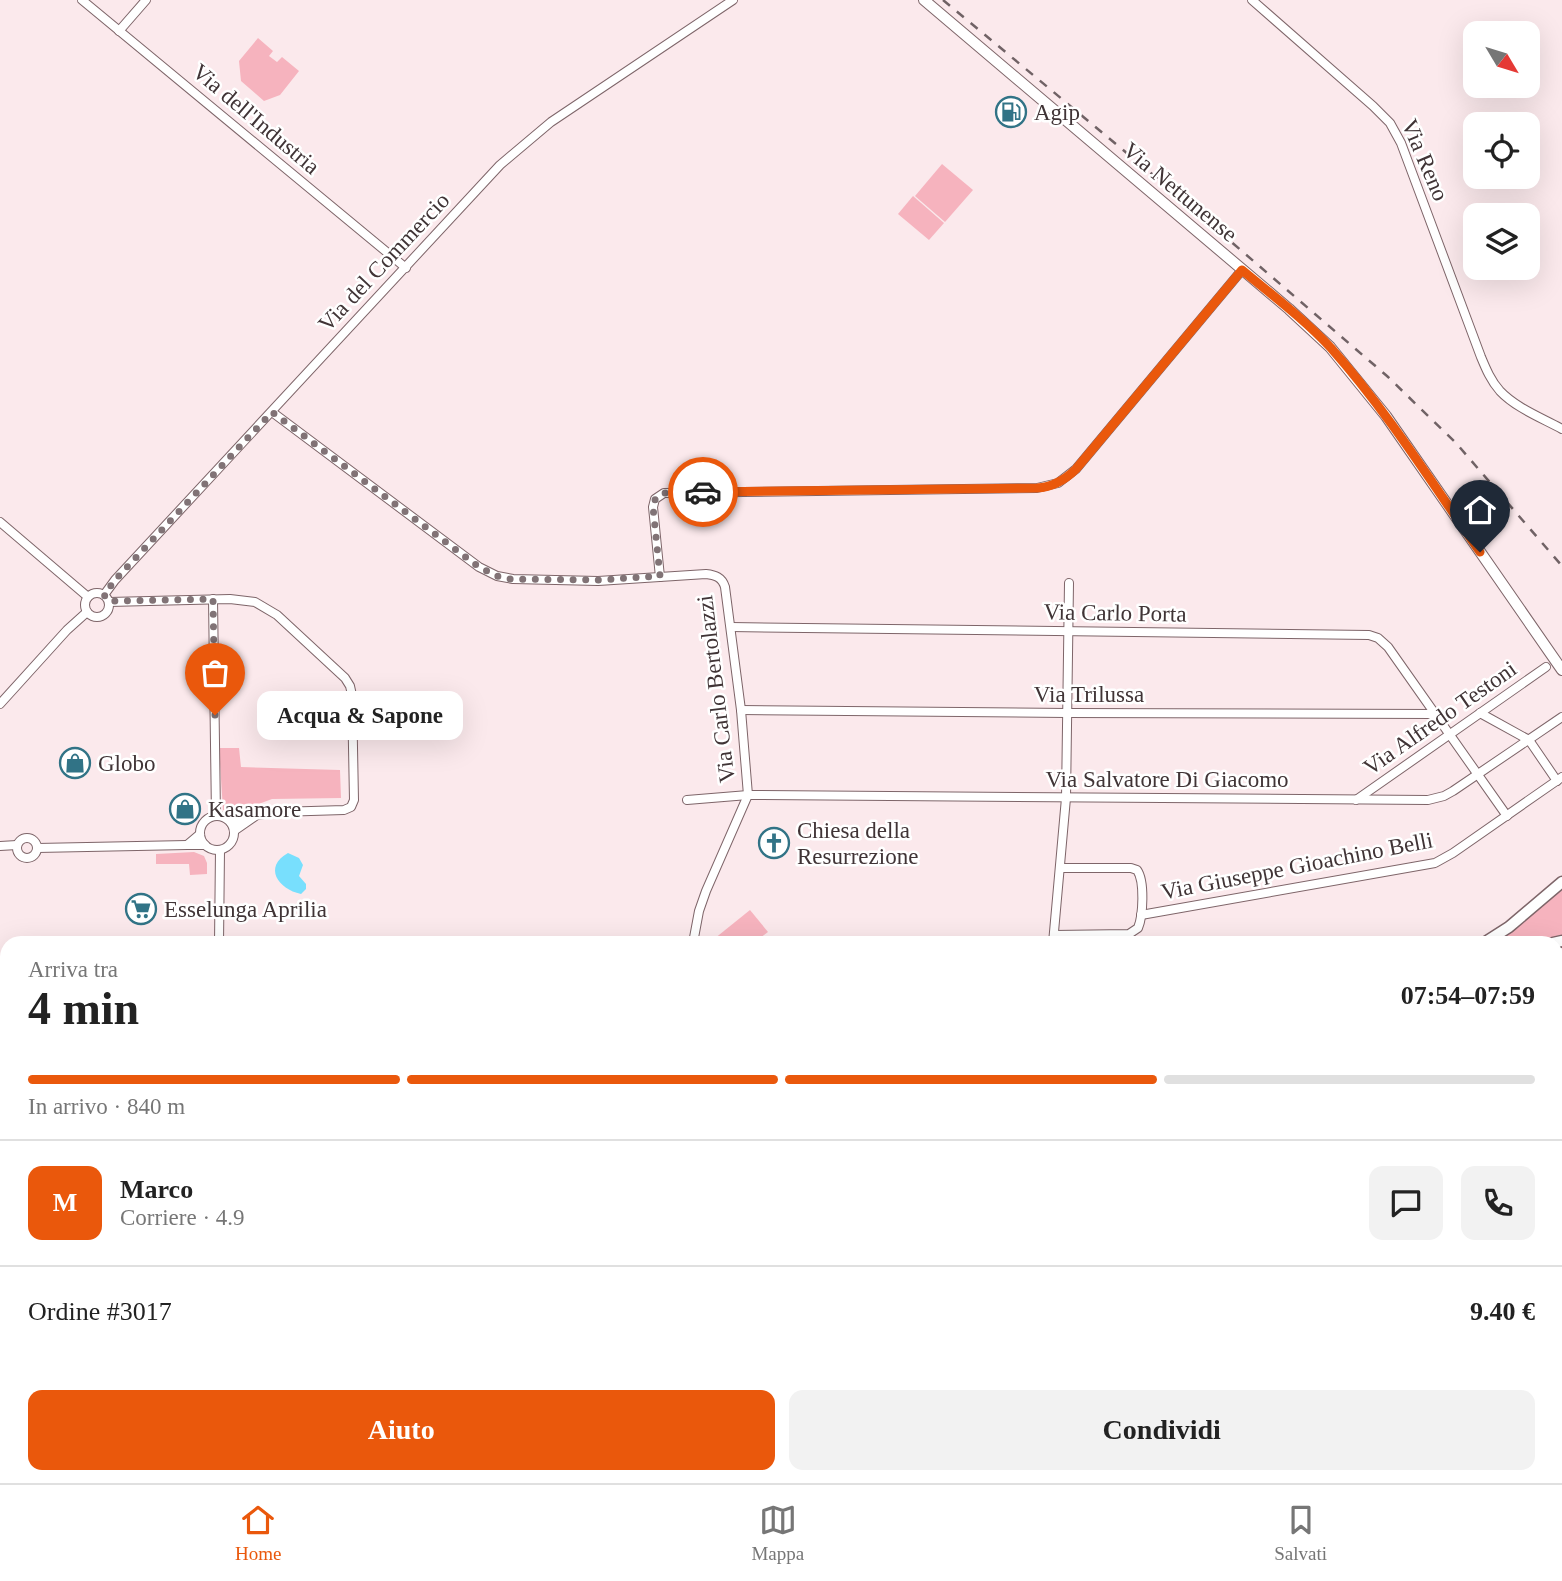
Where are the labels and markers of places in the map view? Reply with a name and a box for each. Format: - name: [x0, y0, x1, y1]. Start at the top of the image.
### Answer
- fuel station icon: Agip: [994, 95, 1028, 129]
- place label: Agip: [1034, 100, 1080, 125]
- pin: [1450, 480, 1510, 552]
- pin: [185, 643, 245, 715]
- callout: Acqua & Sapone: [257, 690, 464, 740]
- shop icon: Globo: [58, 746, 92, 780]
- place label: Globo: [98, 751, 156, 776]
- shop icon: Kasamore: [168, 792, 202, 826]
- place label: Kasamore: [208, 797, 301, 822]
- place label: Chiesa della Resurrezione: [797, 818, 918, 869]
- church icon: Chiesa della Resurrezione: [757, 826, 791, 860]
- supermarket icon: Esselunga Aprilia: [124, 892, 158, 926]
- place label: Esselunga Aprilia: [164, 897, 327, 922]

